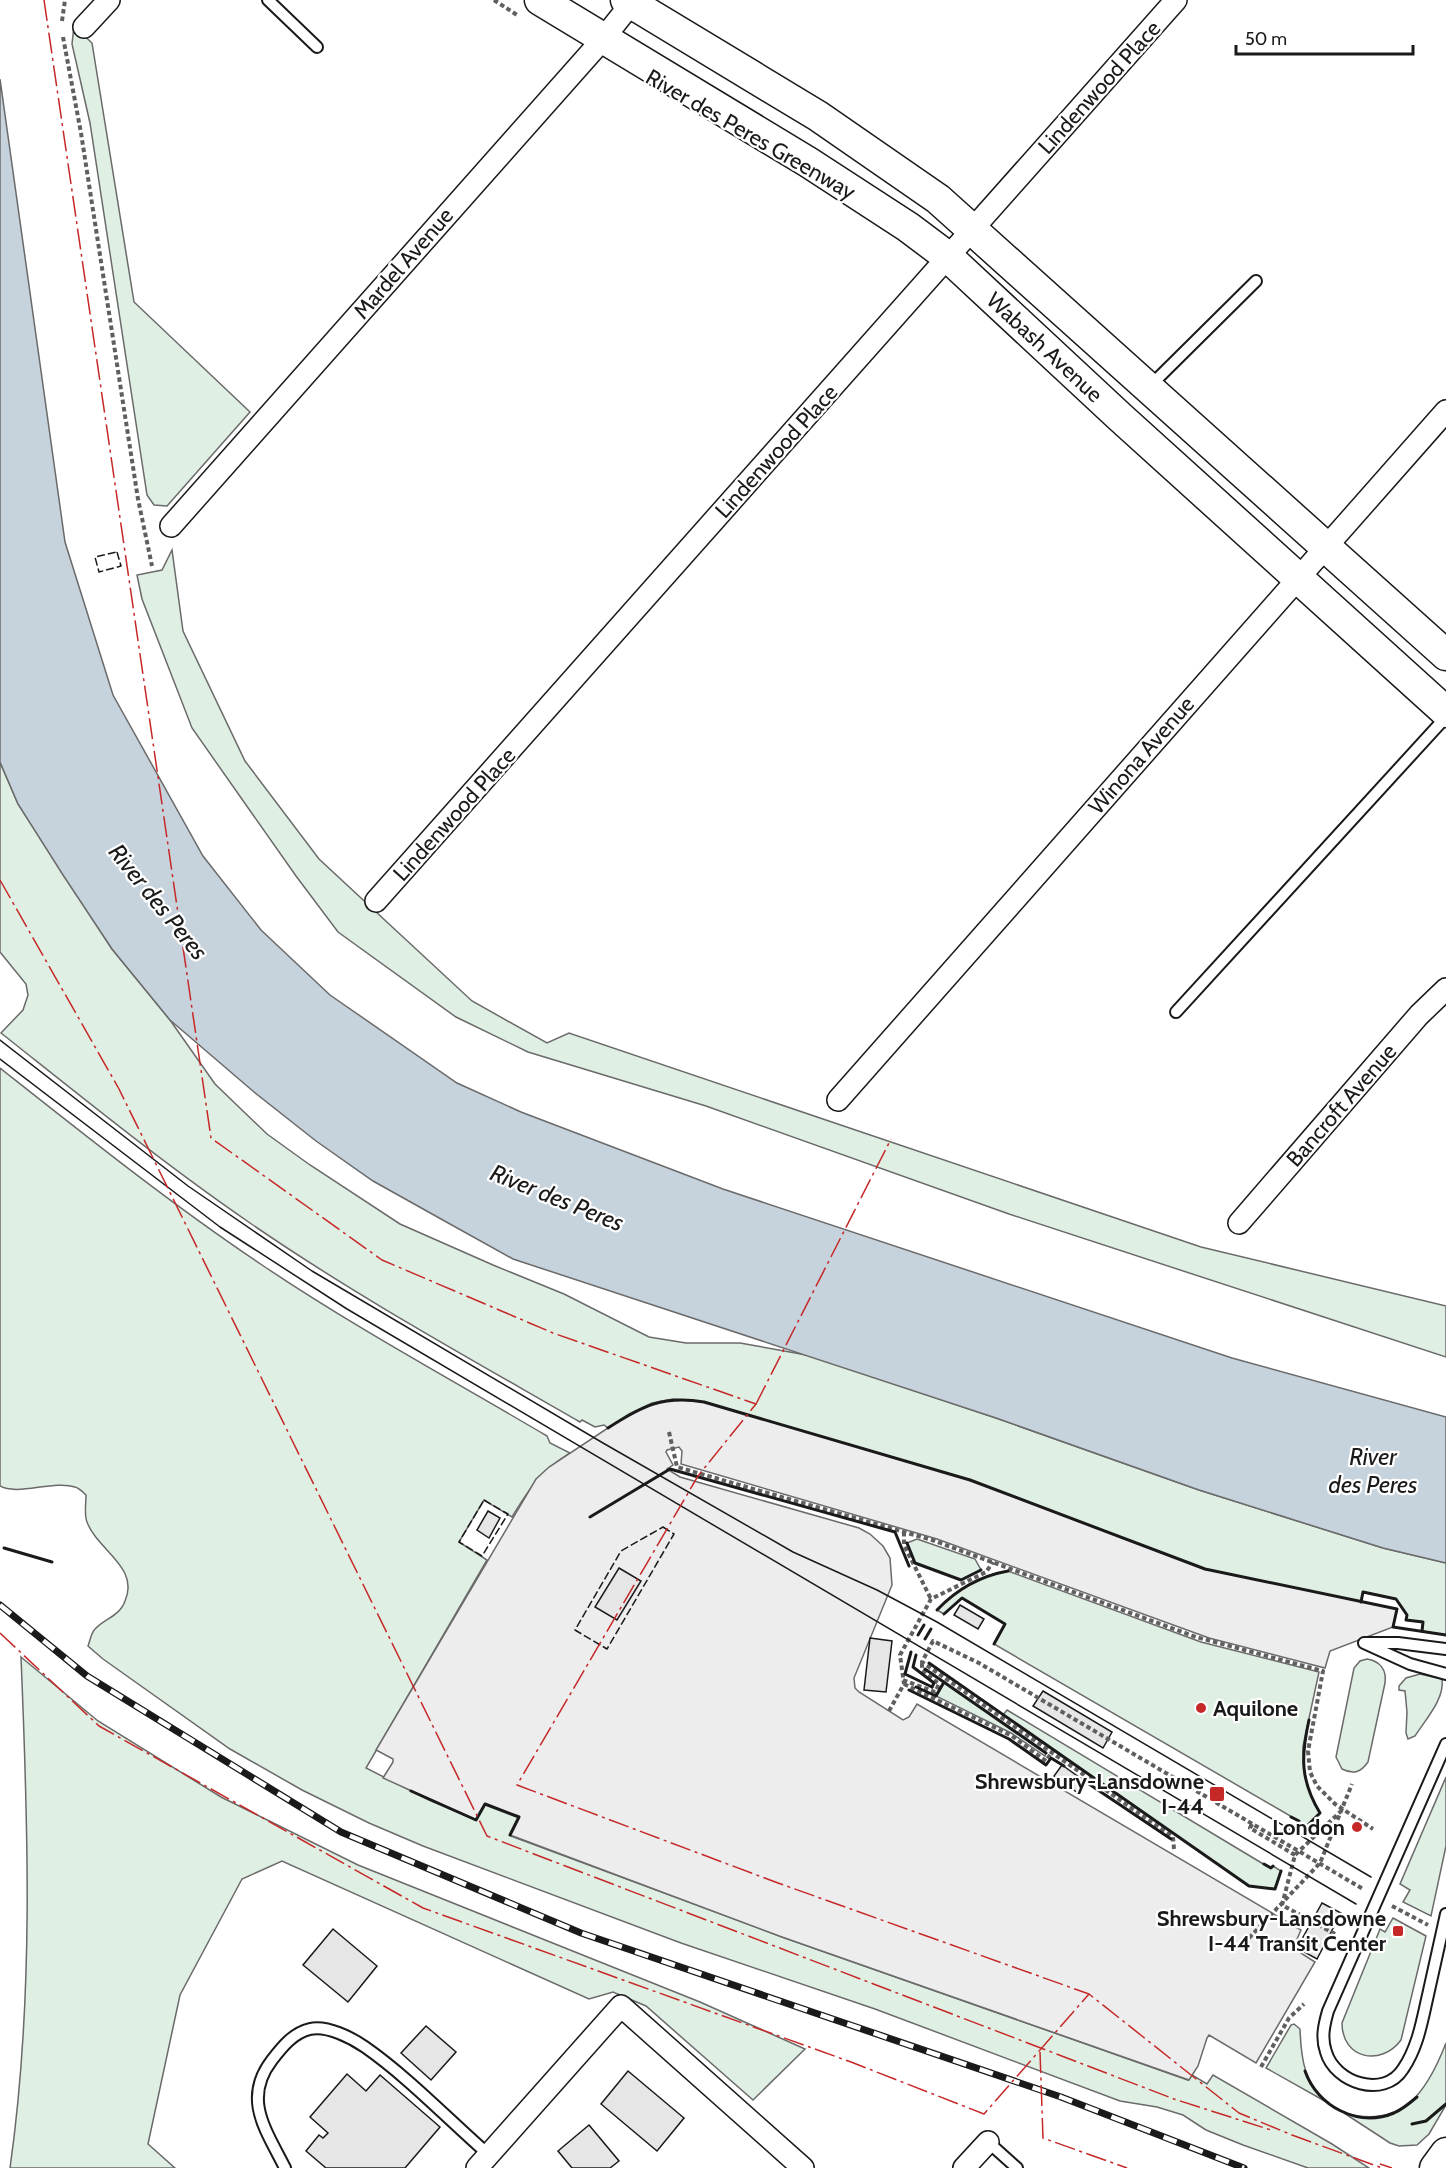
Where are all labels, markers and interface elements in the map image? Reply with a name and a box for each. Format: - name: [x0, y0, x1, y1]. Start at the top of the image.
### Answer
- street label: Lindenwood Place: [1032, 15, 1166, 160]
- scale bar: [1236, 18, 1413, 56]
- text: 50 m: [1245, 28, 1287, 50]
- street label: River des Peres Greenway: [641, 63, 860, 206]
- street label: Mardel Avenue: [348, 202, 459, 324]
- street label: Wabash Avenue: [981, 287, 1108, 408]
- street label: Lindenwood Place: [709, 379, 843, 524]
- street label: Winona Avenue: [1083, 691, 1200, 820]
- street label: Lindenwood Place: [387, 742, 521, 887]
- water label: River des Peres: [103, 838, 214, 966]
- street label: Bancroft Avenue: [1281, 1038, 1402, 1172]
- water label: River des Peres: [486, 1158, 628, 1237]
- water label: River des Peres: [1329, 1442, 1417, 1499]
- place label: Aquilone: [1213, 1695, 1298, 1722]
- marker: Aquilone: [1194, 1701, 1208, 1715]
- place label: Shrewsbury-Lansdowne I-44: [975, 1768, 1204, 1820]
- marker: Shrewsbury-Lansdowne I-44: [1208, 1785, 1226, 1803]
- place label: London: [1272, 1814, 1345, 1841]
- marker: London: [1350, 1820, 1364, 1834]
- place label: Shrewsbury-Lansdowne I-44 Transit Center: [1157, 1905, 1387, 1957]
- marker: Shrewsbury-Lansdowne I-44 Transit Center: [1391, 1924, 1405, 1938]

